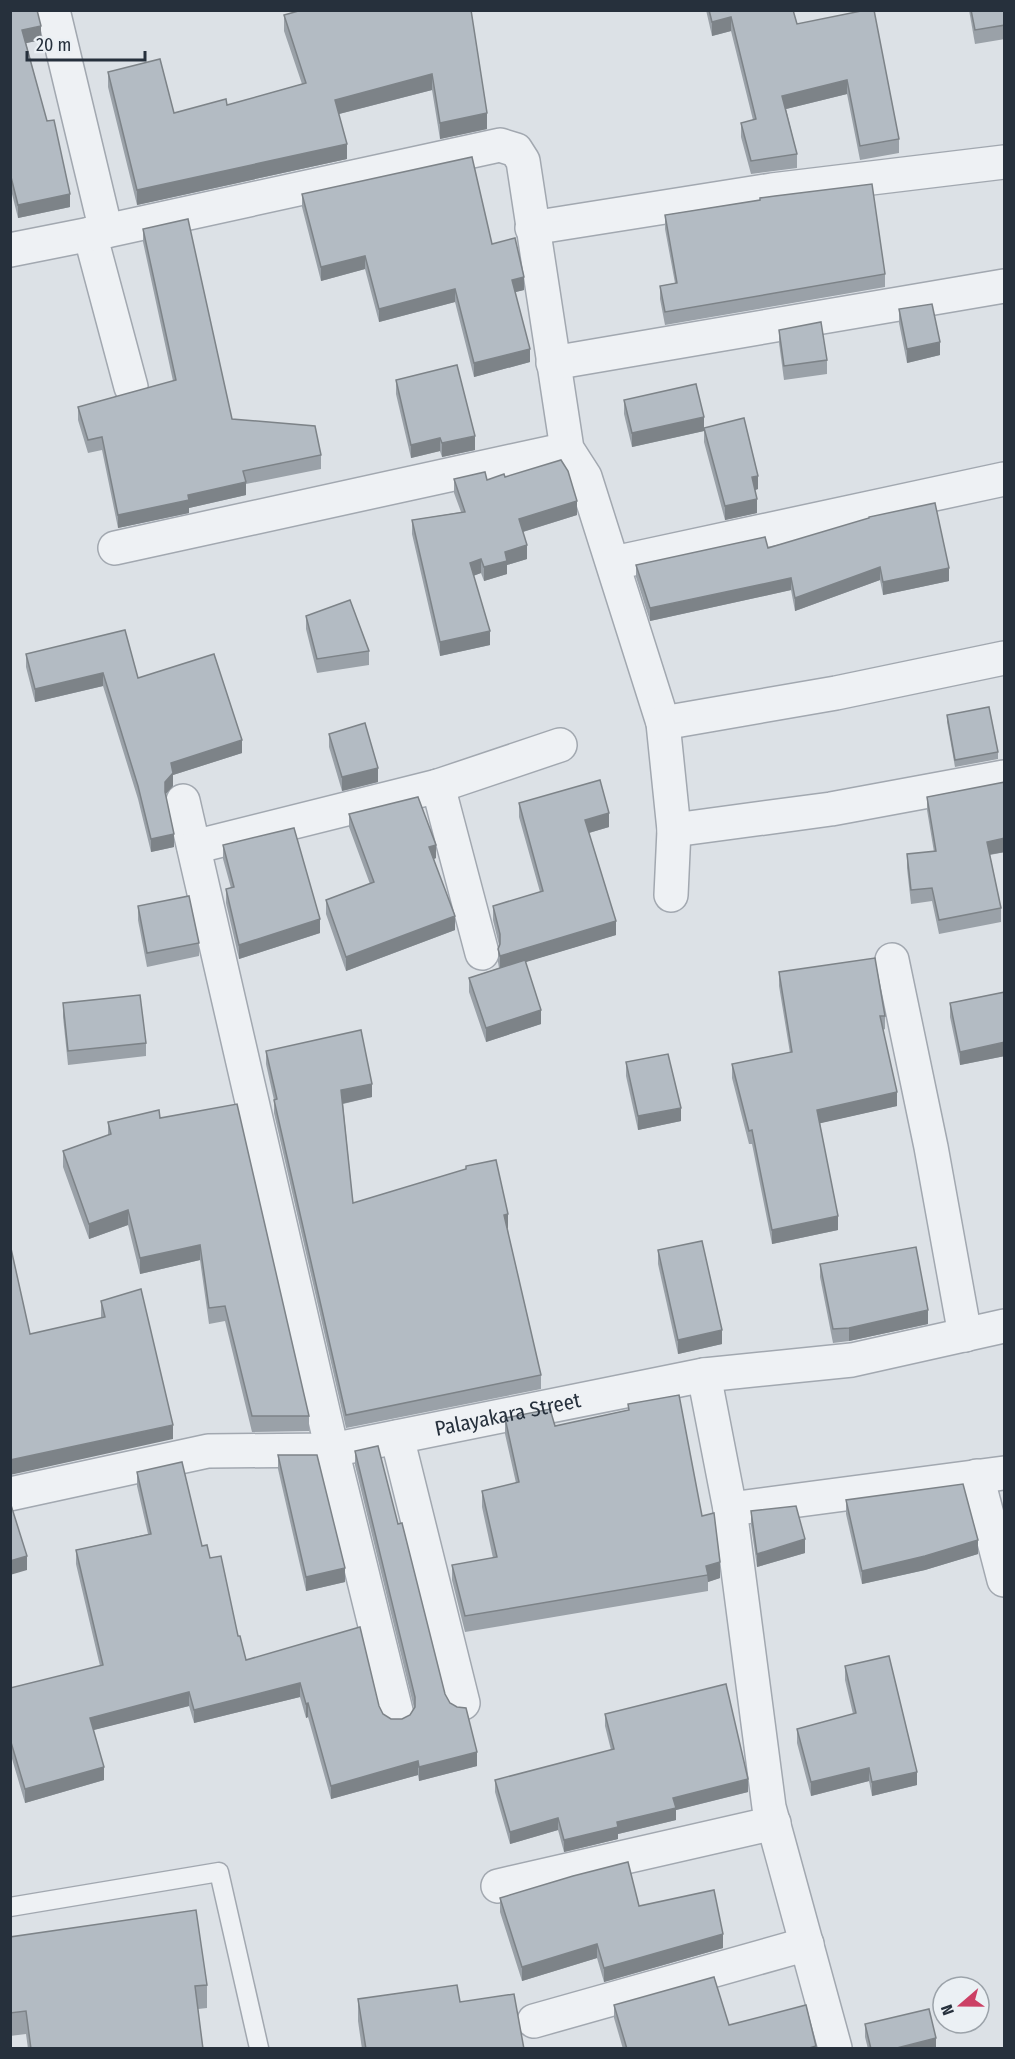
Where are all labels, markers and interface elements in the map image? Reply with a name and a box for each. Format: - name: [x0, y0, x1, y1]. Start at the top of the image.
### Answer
- scale bar: [27, 24, 146, 62]
- text: 20 m: [36, 34, 71, 56]
- street label: Palayakara Street: [433, 1387, 583, 1442]
- north arrow: [931, 1975, 991, 2035]
- text: N: [937, 2002, 958, 2018]

